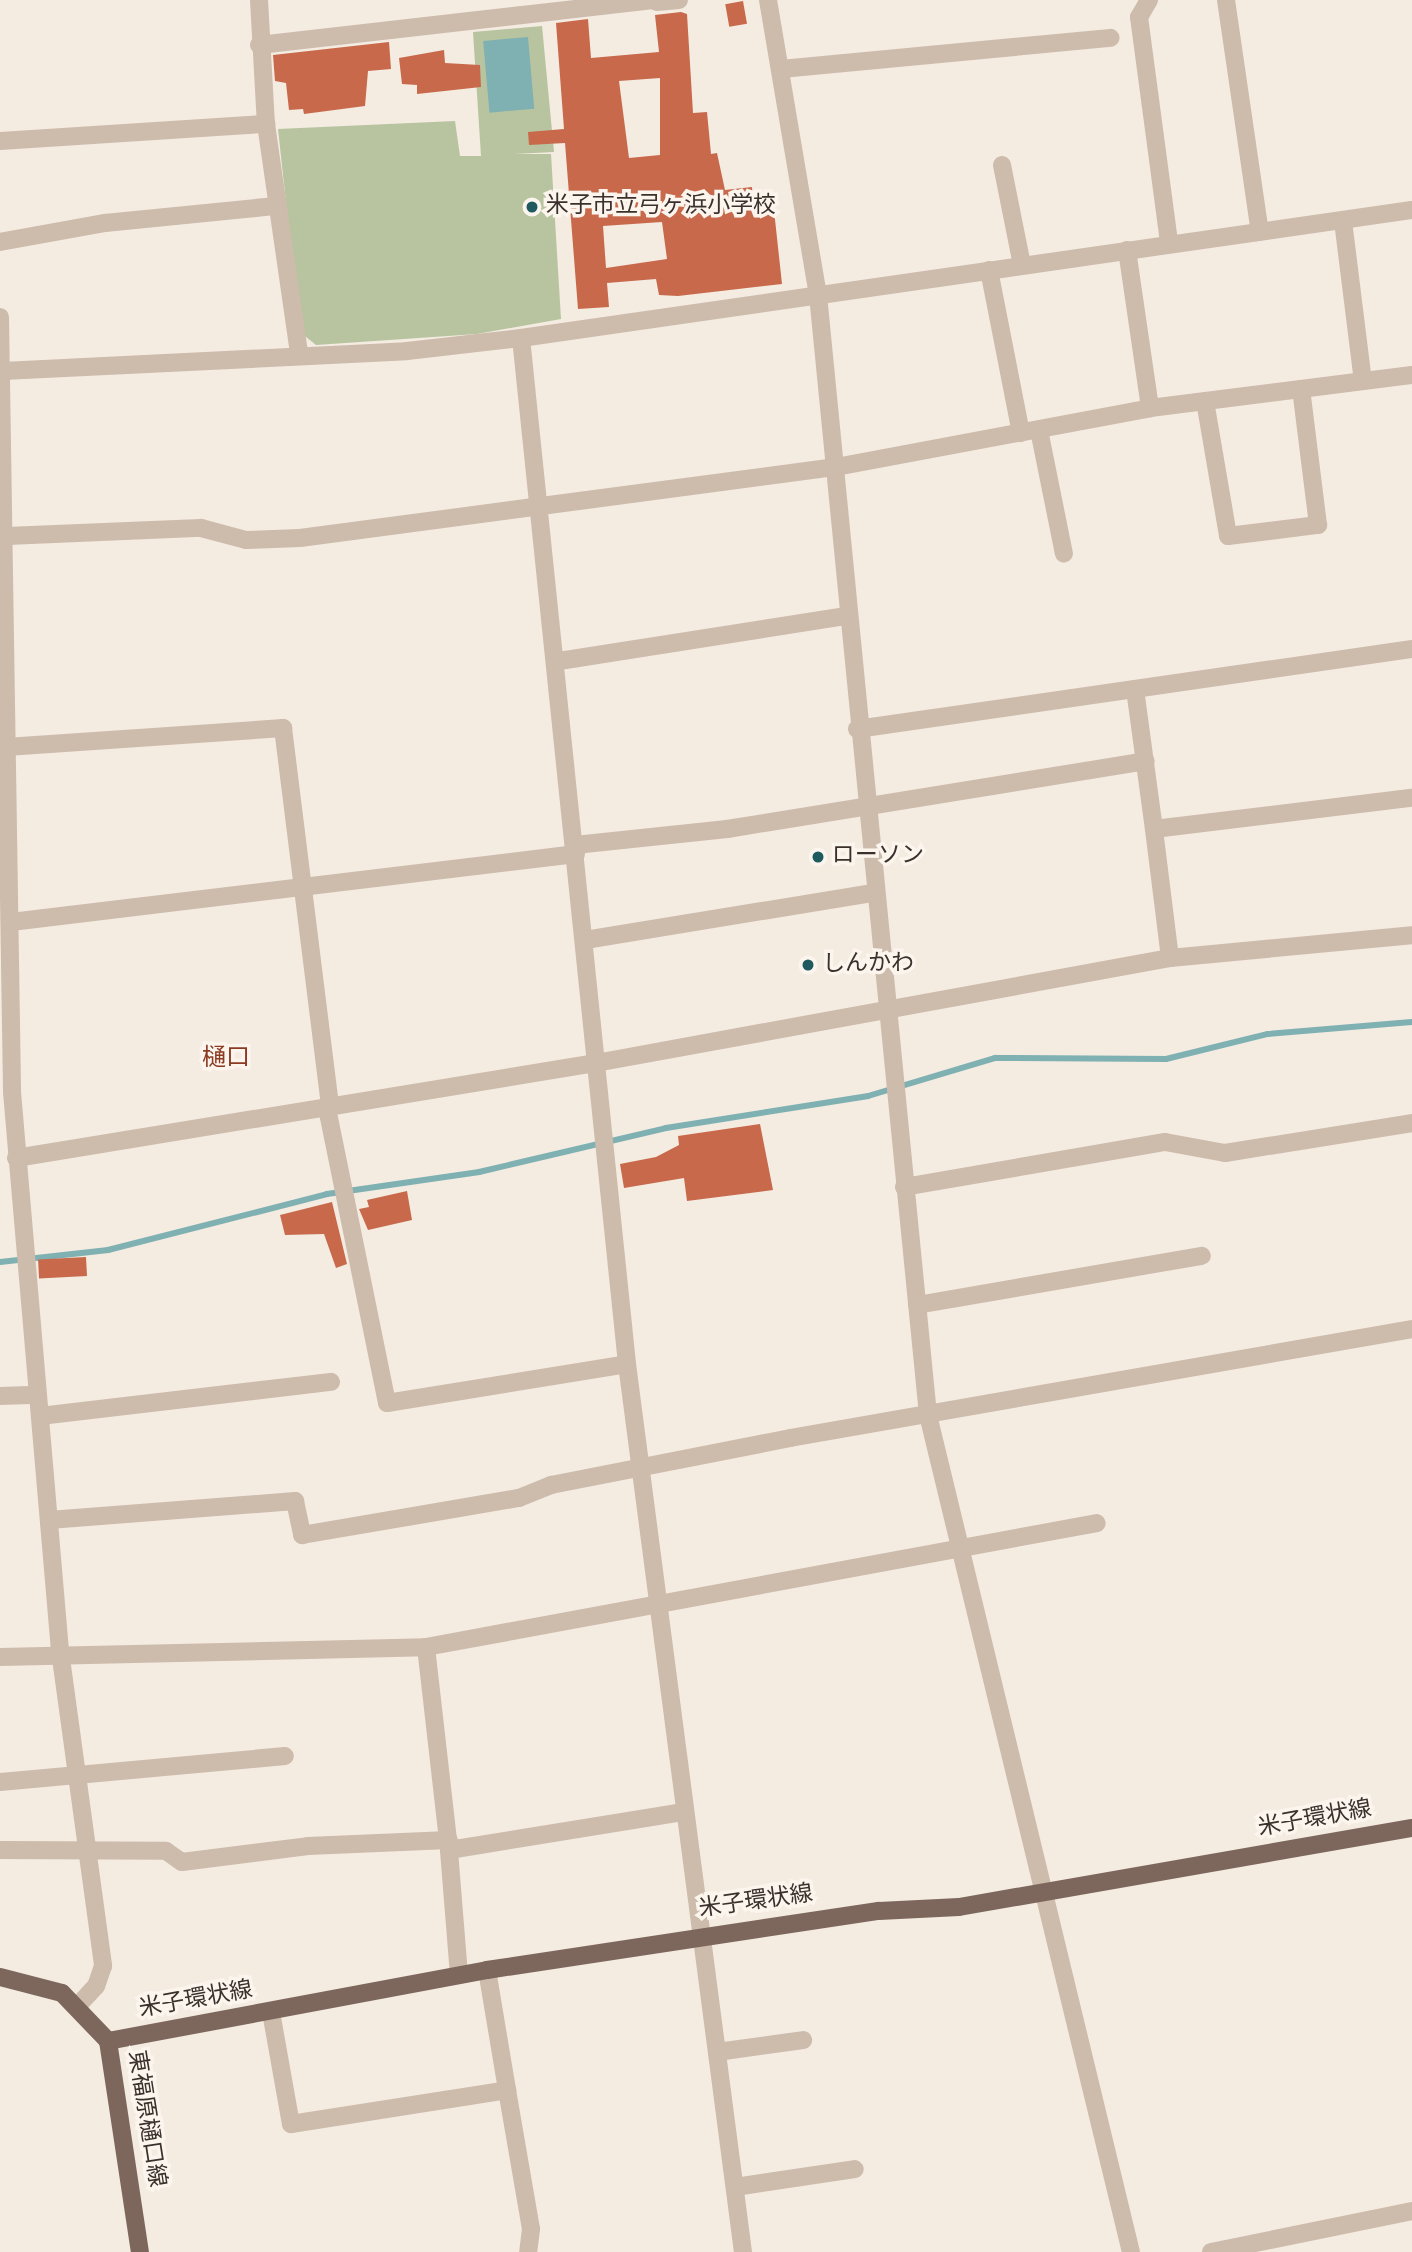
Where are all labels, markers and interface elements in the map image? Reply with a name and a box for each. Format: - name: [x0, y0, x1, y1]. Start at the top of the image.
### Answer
- place label: 米子市立弓ヶ浜小学校: [546, 193, 776, 221]
- marker: 米子市立弓ヶ浜小学校: [524, 199, 540, 215]
- place label: ローソン: [832, 843, 924, 871]
- marker: ローソン: [810, 849, 826, 865]
- place label: しんかわ: [822, 951, 914, 979]
- marker: しんかわ: [800, 957, 816, 973]
- district label: 樋口: [202, 1046, 250, 1074]
- street label: 米子環状線: [1256, 1796, 1374, 1844]
- street label: 米子環状線: [697, 1881, 815, 1925]
- street label: 米子環状線: [137, 1977, 255, 2025]
- street label: 東福原樋口線: [121, 2049, 169, 2189]

